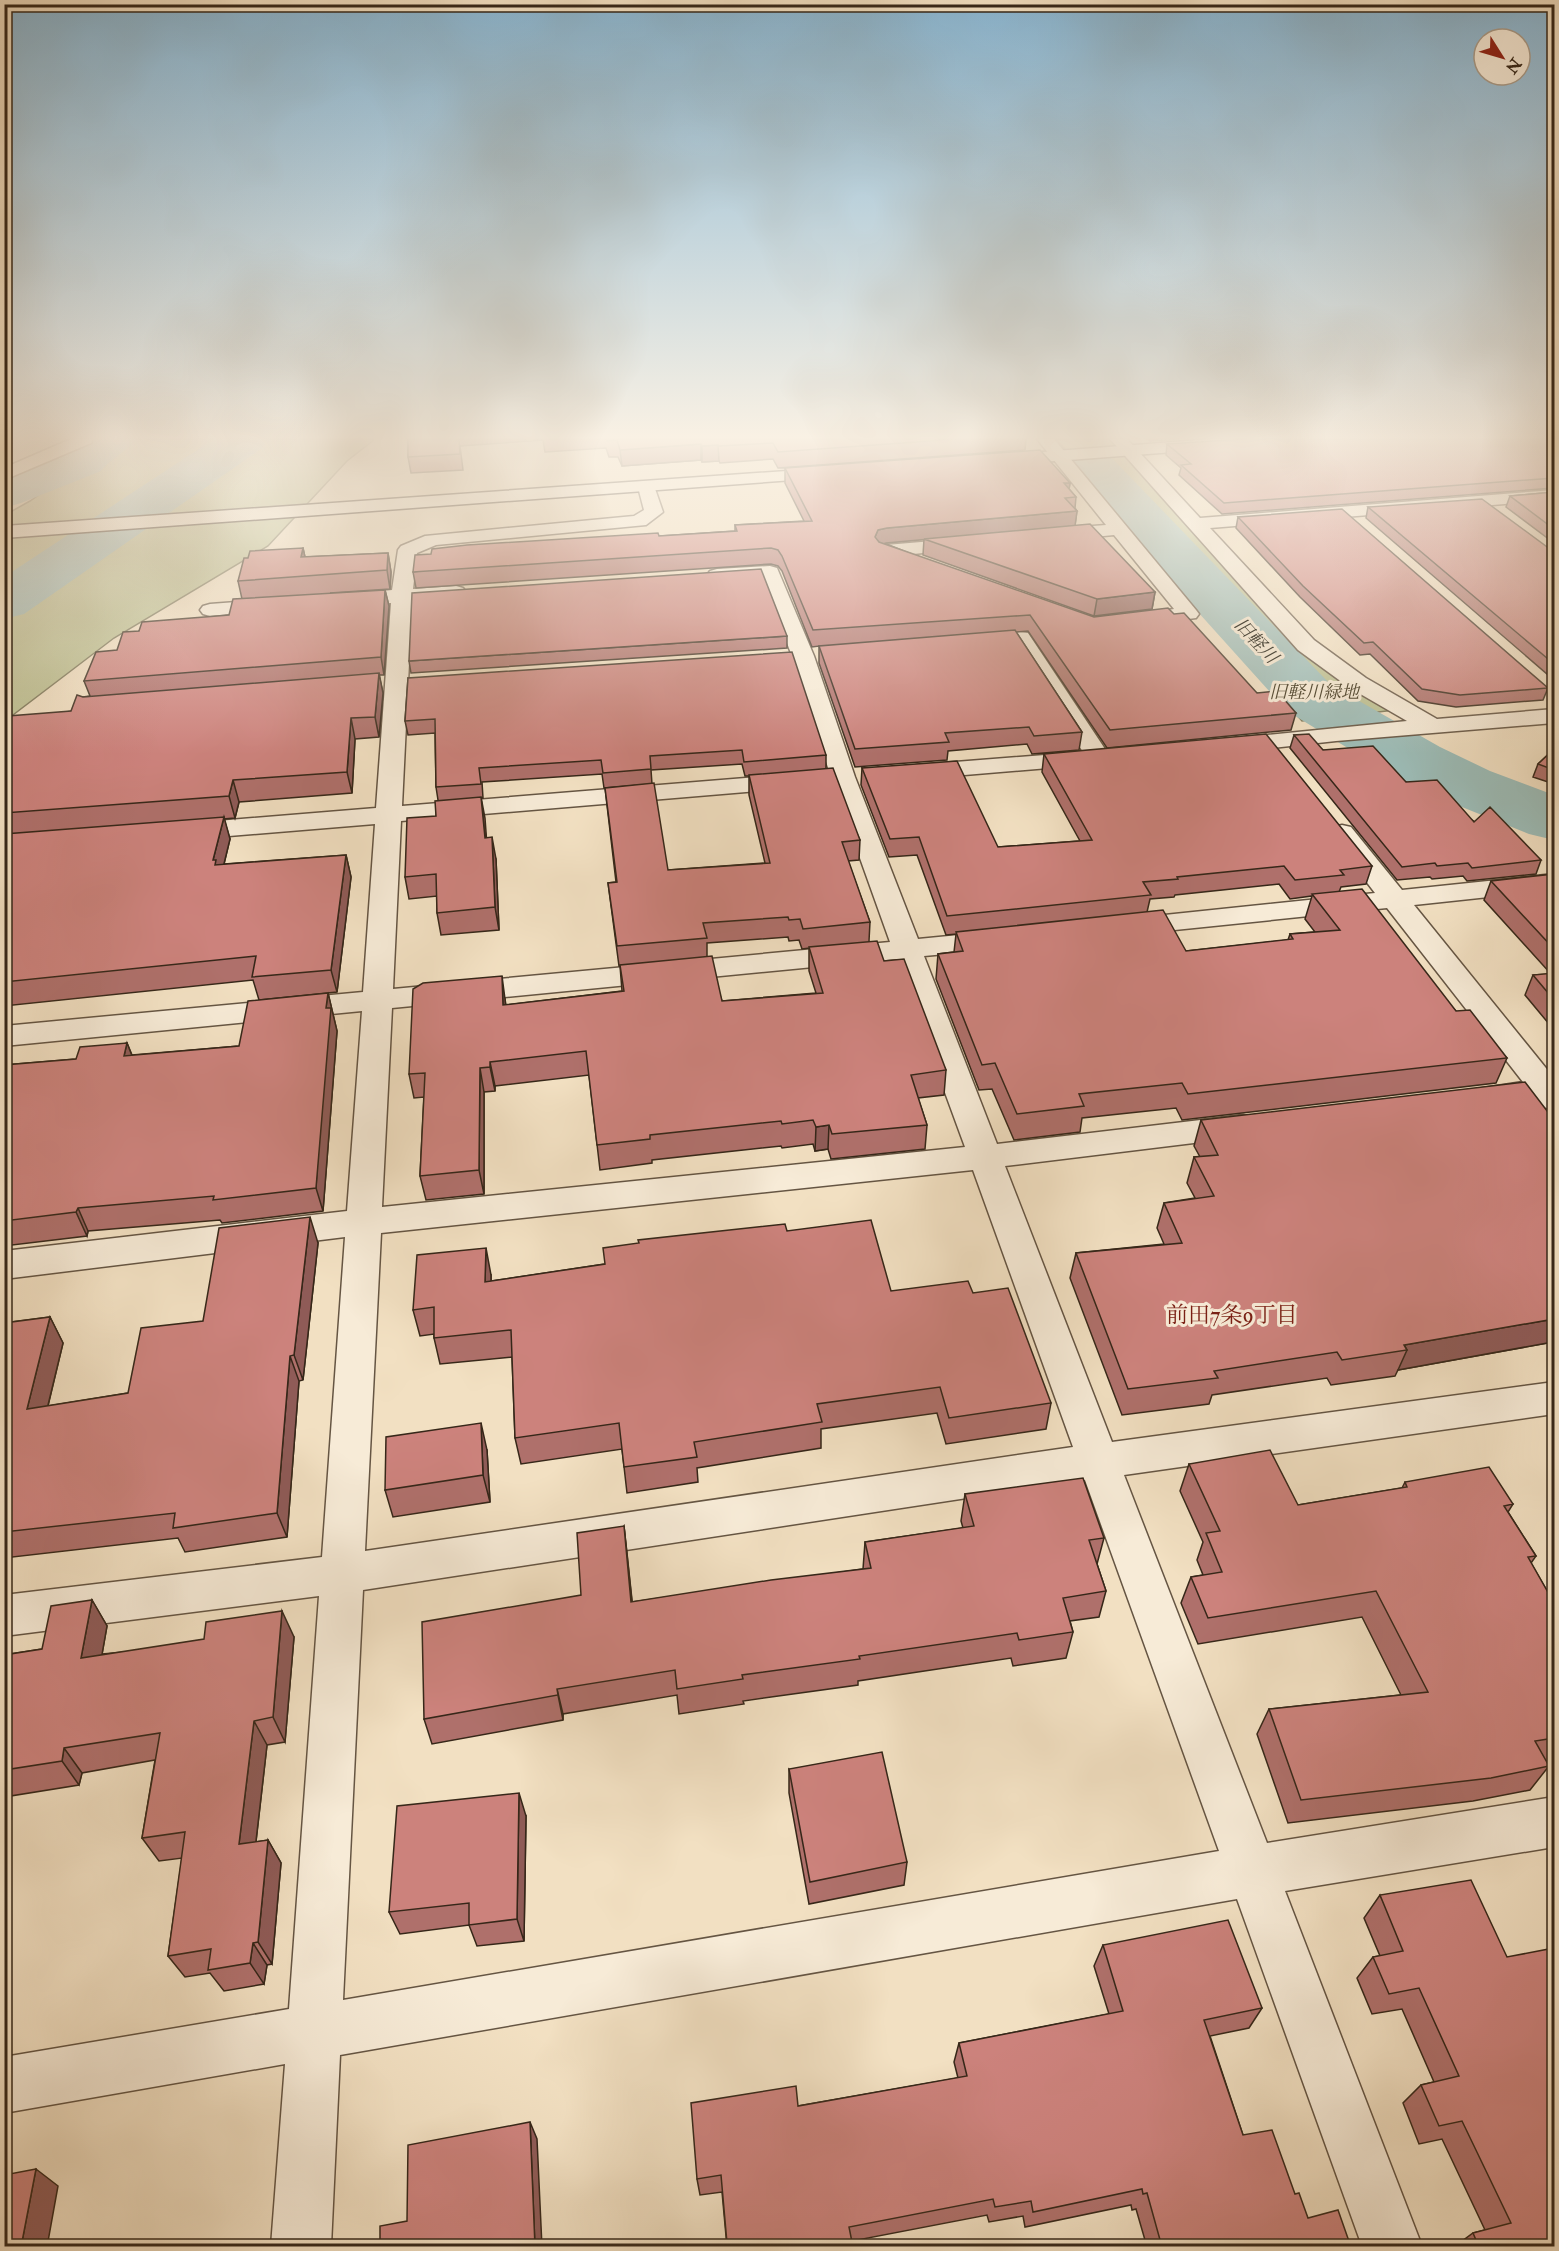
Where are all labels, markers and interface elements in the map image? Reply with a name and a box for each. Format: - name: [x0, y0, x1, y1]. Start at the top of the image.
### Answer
- north arrow: [1472, 27, 1532, 87]
- text: N: [1500, 53, 1526, 78]
- water label: 旧軽川: [1229, 613, 1284, 670]
- park label: 旧軽川緑地: [1269, 681, 1361, 704]
- district label: 前田7条9丁目: [1166, 1301, 1298, 1329]

